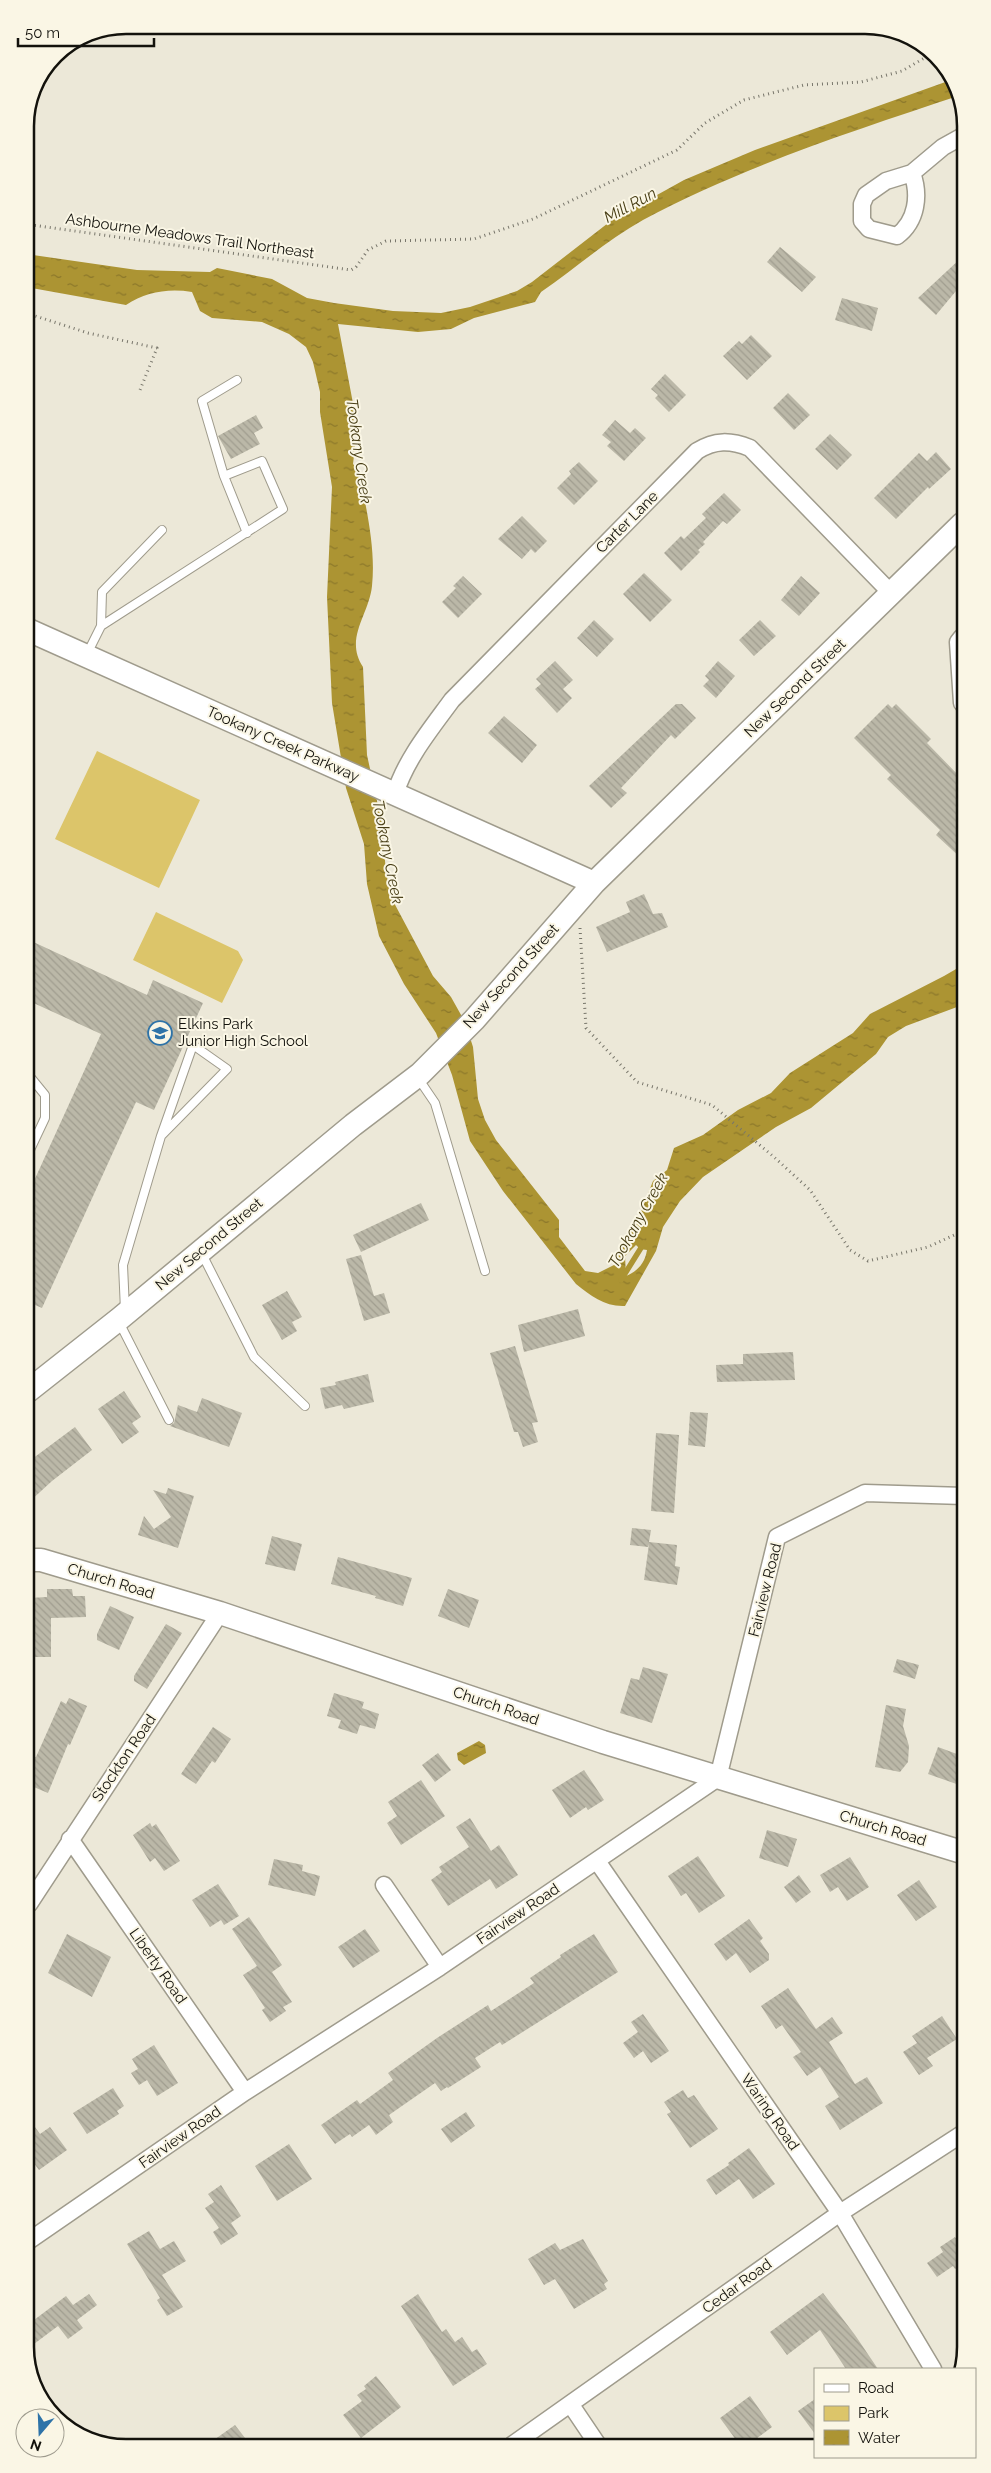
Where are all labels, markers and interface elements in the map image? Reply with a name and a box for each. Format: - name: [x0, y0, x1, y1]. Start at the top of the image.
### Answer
- scale bar: [18, 15, 154, 47]
- text: 50 m: [25, 24, 60, 42]
- water label: Mill Run: [600, 183, 660, 227]
- street label: Ashbourne Meadows Trail Northeast: [64, 210, 316, 262]
- water label: Tookany Creek: [342, 397, 376, 505]
- street label: Carter Lane: [592, 487, 662, 557]
- street label: New Second Street: [741, 635, 849, 741]
- street label: Tookany Creek Parkway: [204, 702, 362, 786]
- water label: Tookany Creek: [369, 798, 407, 906]
- street label: New Second Street: [459, 920, 563, 1032]
- place label: Elkins Park Junior High School: [178, 1015, 309, 1050]
- school or university icon: Elkins Park Junior High School: [147, 1020, 173, 1046]
- water label: Tookany Creek: [604, 1169, 672, 1271]
- street label: New Second Street: [152, 1194, 266, 1294]
- street label: Fairview Road: [745, 1541, 785, 1639]
- street label: Church Road: [65, 1559, 157, 1603]
- street label: Church Road: [451, 1683, 541, 1729]
- street label: Stockton Road: [88, 1711, 160, 1805]
- street label: Church Road: [837, 1806, 929, 1850]
- street label: Fairview Road: [473, 1880, 563, 1948]
- street label: Liberty Road: [125, 1925, 191, 2007]
- street label: Waring Road: [737, 2070, 803, 2154]
- street label: Fairview Road: [136, 2102, 224, 2172]
- street label: Cedar Road: [699, 2255, 775, 2317]
- legend: [814, 2368, 976, 2458]
- text: Road: [858, 2379, 894, 2397]
- text: Park: [858, 2404, 889, 2422]
- north arrow: [15, 2408, 65, 2458]
- text: Water: [858, 2429, 901, 2447]
- text: N: [28, 2436, 43, 2455]

